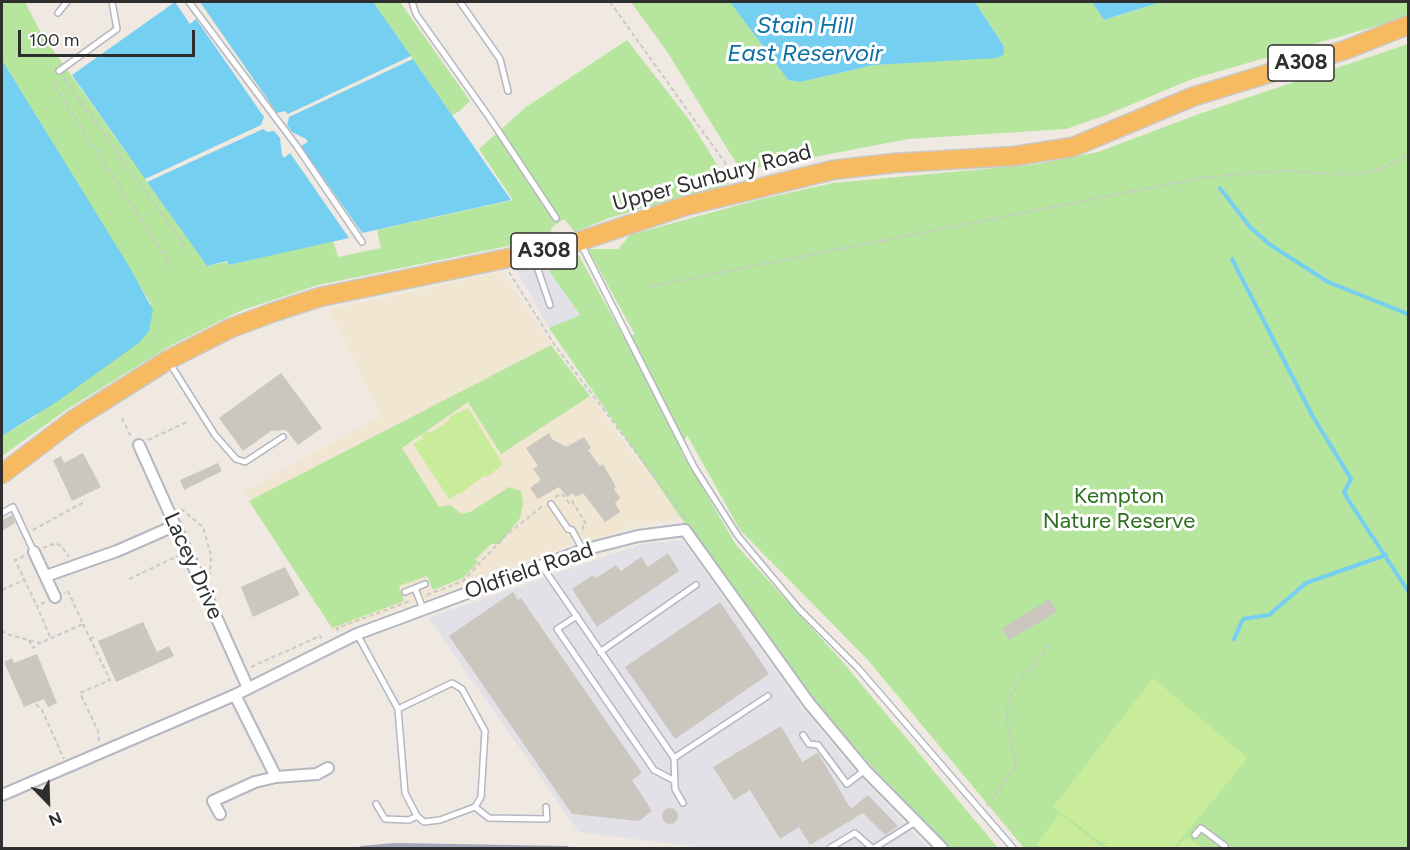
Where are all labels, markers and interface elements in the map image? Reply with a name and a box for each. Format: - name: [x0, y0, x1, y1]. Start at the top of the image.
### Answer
- water label: Stain Hill East Reservoir: [727, 12, 883, 68]
- scale bar: [21, 18, 198, 56]
- text: 100 m: [29, 29, 79, 51]
- road number: A308: [1268, 45, 1334, 81]
- street label: Upper Sunbury Road: [610, 139, 814, 217]
- road number: A308: [511, 233, 577, 269]
- park label: Kempton Nature Reserve: [1043, 484, 1195, 536]
- street label: Lacey Drive: [158, 508, 228, 624]
- street label: Oldfield Road: [461, 537, 597, 605]
- north arrow: [18, 772, 78, 832]
- text: N: [46, 808, 65, 830]

